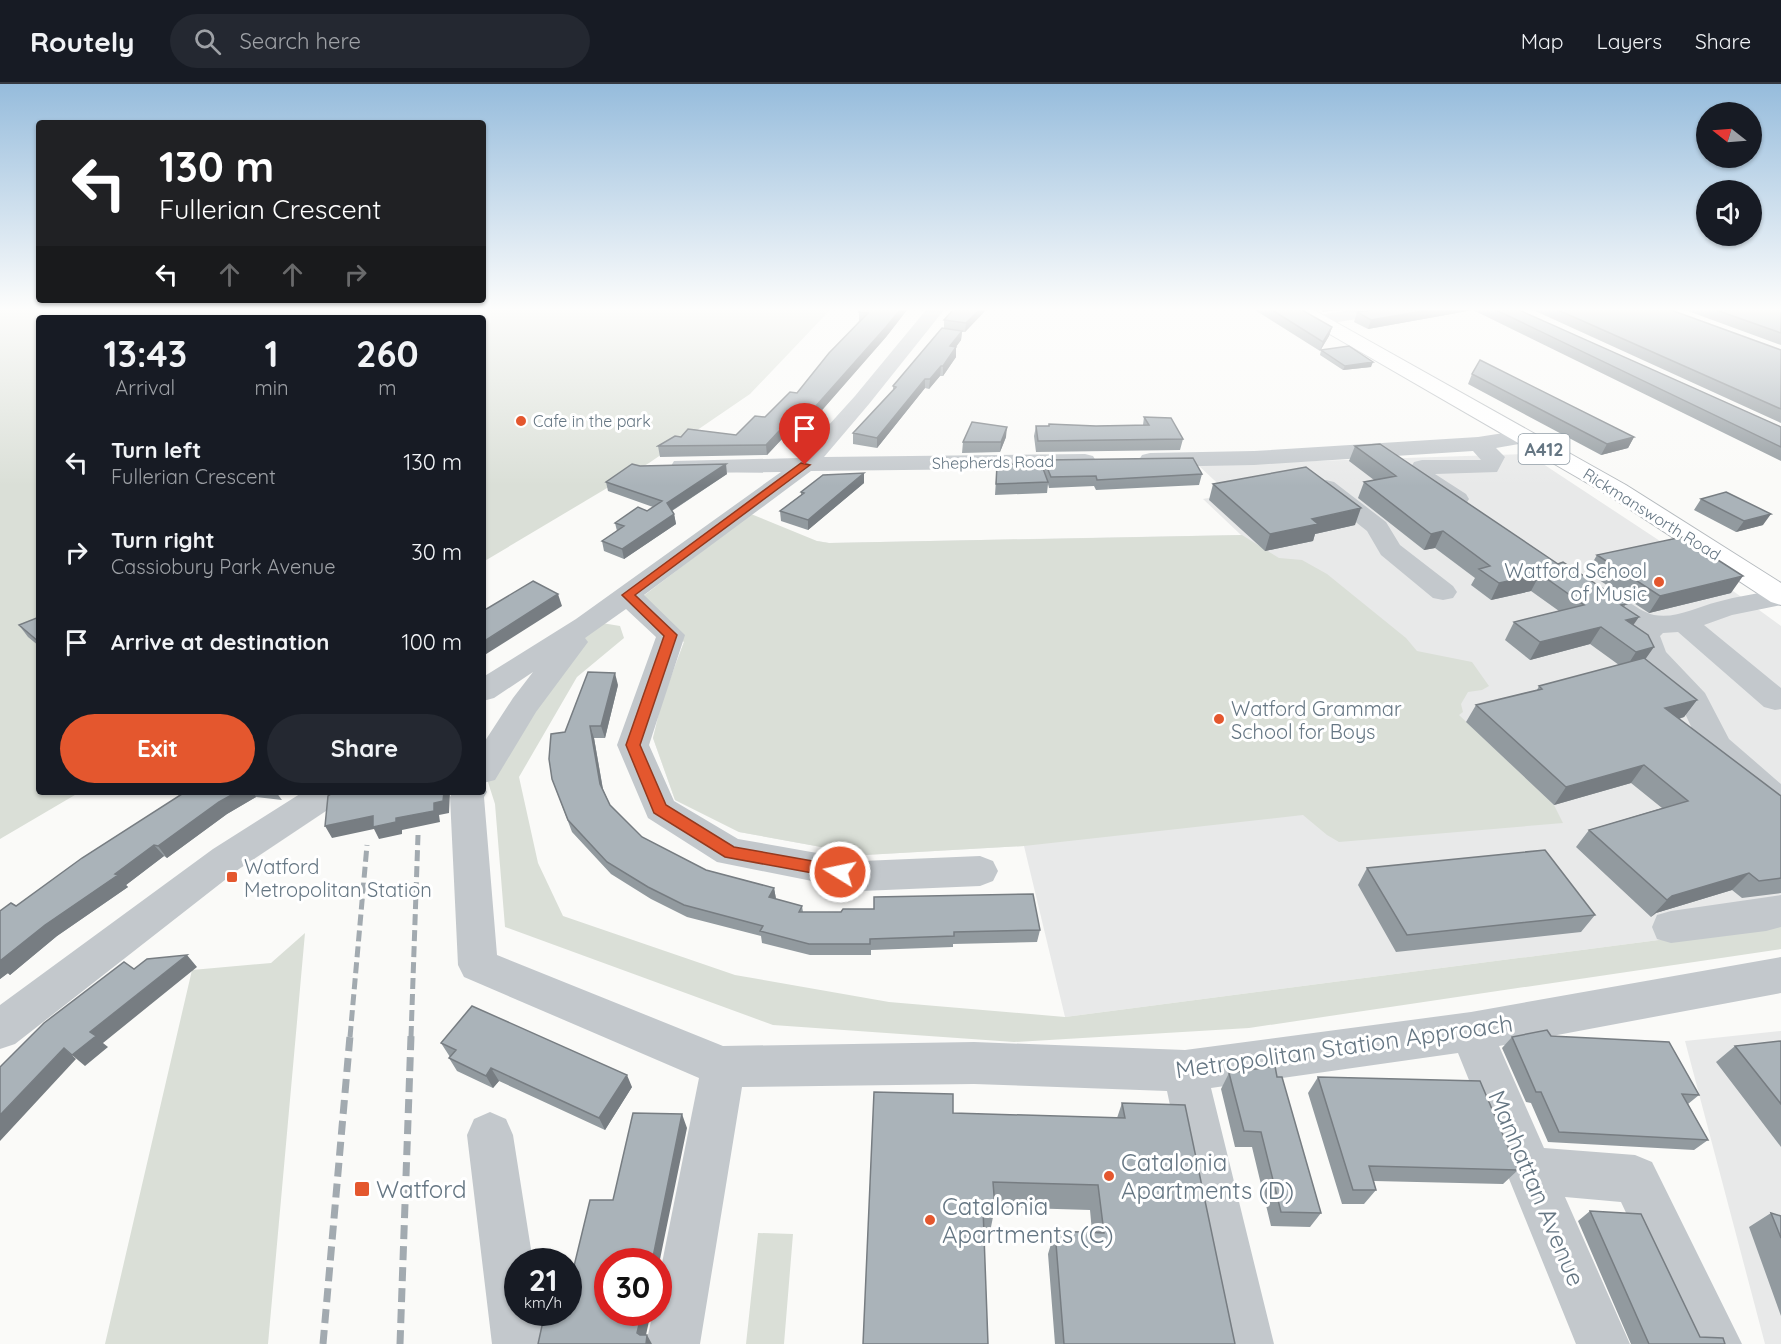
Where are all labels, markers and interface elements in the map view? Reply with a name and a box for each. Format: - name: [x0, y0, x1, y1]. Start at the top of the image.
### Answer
- search box: [170, 14, 590, 68]
- text: Routely: [30, 24, 134, 59]
- icon: search: [191, 25, 224, 58]
- text: Search here: [239, 27, 361, 55]
- text: Map: [1521, 28, 1564, 54]
- text: Layers: [1597, 28, 1662, 54]
- text: Share: [1695, 28, 1751, 54]
- north arrow: [1696, 102, 1762, 168]
- map controls: [1696, 102, 1762, 246]
- text: 130 m: [159, 140, 274, 193]
- icon: left: [60, 144, 138, 222]
- button: sound: [1696, 180, 1762, 246]
- text: Fullerian Crescent: [159, 192, 382, 226]
- icon: left: [150, 258, 183, 291]
- icon: ahead: [213, 258, 246, 291]
- icon: ahead: [276, 258, 309, 291]
- icon: right: [339, 258, 372, 291]
- text: 13:43: [103, 331, 187, 376]
- text: 1: [265, 331, 279, 376]
- text: 260: [356, 331, 419, 376]
- text: Arrival: [115, 375, 175, 400]
- text: min: [255, 375, 289, 400]
- text: m: [378, 375, 396, 400]
- pin: [779, 403, 830, 465]
- place label: Cafe in the park: [533, 411, 651, 431]
- icon: arrive: [788, 412, 821, 445]
- marker: Cafe in the park: [514, 414, 528, 428]
- road number: A412: [1518, 434, 1570, 464]
- text: Turn left: [111, 436, 201, 464]
- icon: left: [60, 446, 93, 479]
- text: 130 m: [403, 448, 462, 476]
- street label: Shepherds Road: [932, 451, 1054, 473]
- text: Fullerian Crescent: [111, 464, 276, 489]
- street label: Rickmansworth Road: [1580, 464, 1724, 564]
- text: Turn right: [111, 526, 215, 554]
- icon: right: [60, 536, 93, 569]
- text: 30 m: [411, 538, 462, 566]
- text: Cassiobury Park Avenue: [111, 554, 336, 579]
- place label: Watford School of Music: [1504, 558, 1647, 606]
- marker: Watford School of Music: [1652, 575, 1666, 589]
- icon: arrive: [60, 626, 93, 659]
- text: Arrive at destination: [111, 628, 329, 656]
- text: 100 m: [402, 628, 462, 656]
- place label: Watford Grammar School for Boys: [1231, 696, 1402, 744]
- marker: Watford Grammar School for Boys: [1212, 712, 1226, 726]
- button: Exit: [60, 714, 255, 783]
- button: Share: [267, 714, 462, 783]
- position arrow: [808, 840, 872, 904]
- place label: Watford Metropolitan Station: [244, 854, 432, 902]
- marker: Watford Metropolitan Station: [225, 870, 239, 884]
- street label: Metropolitan Station Approach: [1173, 1007, 1515, 1085]
- street label: Manhattan Avenue: [1482, 1086, 1592, 1290]
- place label: Catalonia Apartments (D): [1121, 1147, 1294, 1205]
- marker: Catalonia Apartments (D): [1102, 1169, 1116, 1183]
- place label: Watford: [376, 1174, 467, 1204]
- marker: Watford: [353, 1180, 371, 1198]
- place label: Catalonia Apartments (C): [942, 1191, 1113, 1249]
- marker: Catalonia Apartments (C): [923, 1213, 937, 1227]
- speed limit sign: 30: [594, 1248, 672, 1326]
- text: 21: [529, 1261, 557, 1299]
- text: km/h: [524, 1293, 562, 1312]

